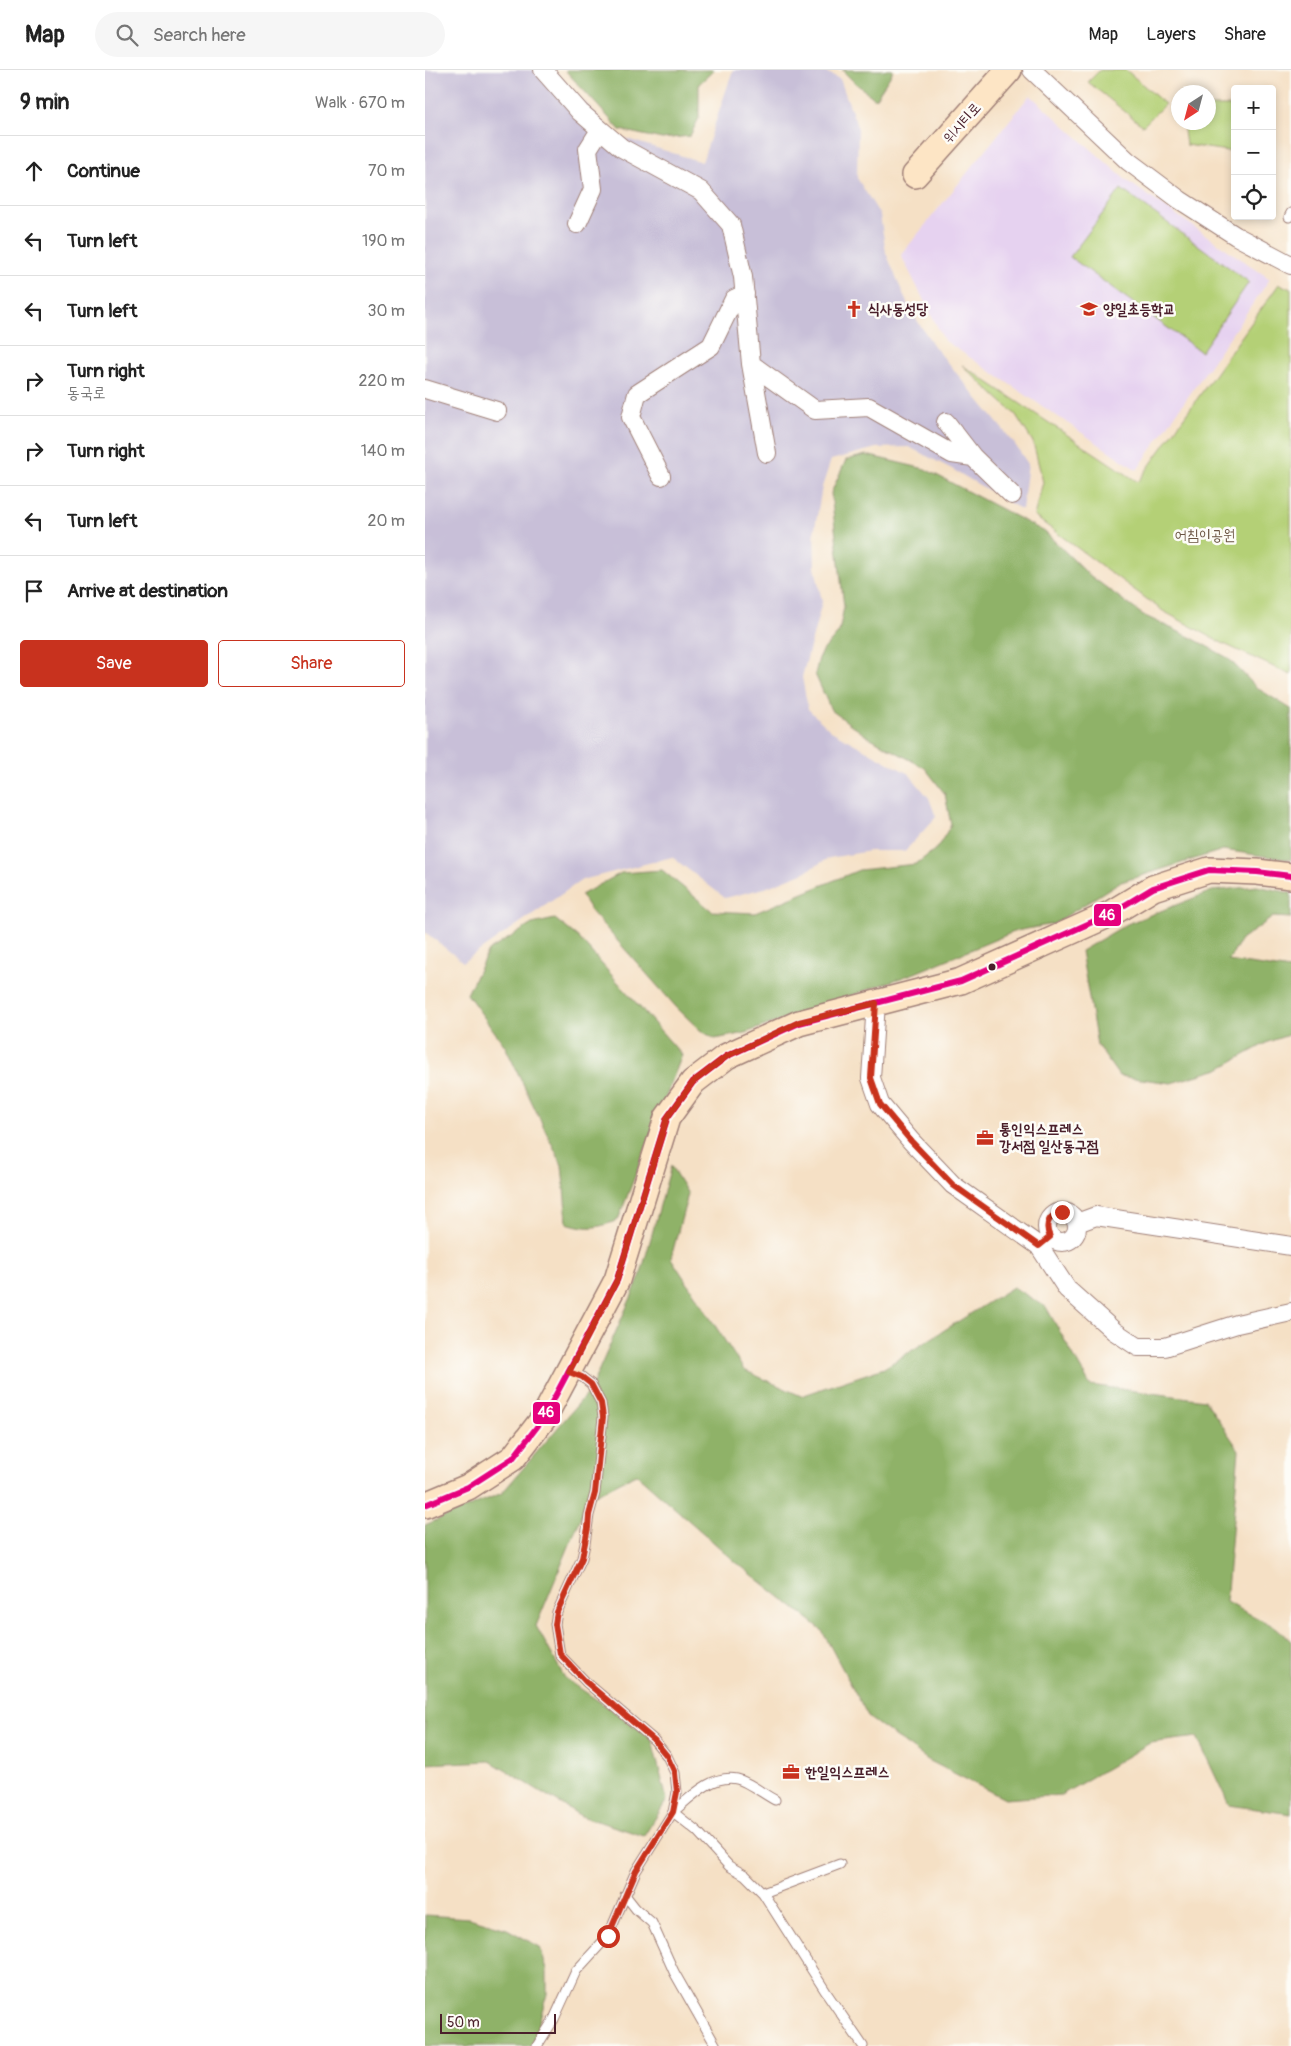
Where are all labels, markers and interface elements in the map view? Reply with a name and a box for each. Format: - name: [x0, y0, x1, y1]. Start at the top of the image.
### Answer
- search box: [95, 12, 445, 57]
- text: Map: [25, 20, 65, 49]
- icon: search: [113, 21, 141, 49]
- text: Search here: [153, 23, 246, 47]
- text: Map: [1089, 23, 1118, 46]
- text: Layers: [1146, 23, 1196, 46]
- text: Share: [1224, 23, 1266, 46]
- north arrow: [1171, 85, 1216, 130]
- map controls: [1231, 85, 1276, 220]
- button: +: [1231, 85, 1276, 130]
- text: 9 min: [20, 89, 69, 116]
- text: Walk · 670 m: [315, 93, 405, 113]
- street label: 위시티로: [939, 99, 985, 147]
- button: −: [1231, 130, 1276, 175]
- icon: ahead: [20, 157, 48, 185]
- text: Continue: [67, 159, 140, 183]
- text: 70 m: [368, 161, 405, 181]
- button: locate: [1231, 175, 1276, 220]
- icon: left: [20, 227, 48, 255]
- text: Turn left: [67, 229, 137, 253]
- text: 190 m: [362, 231, 405, 251]
- icon: left: [20, 297, 48, 325]
- text: Turn left: [67, 299, 137, 323]
- church icon: 식사동성당: [844, 299, 864, 319]
- school or university icon: 양일초등학교: [1079, 299, 1099, 319]
- place label: 식사동성당: [868, 300, 928, 319]
- place label: 양일초등학교: [1103, 300, 1175, 319]
- text: 30 m: [367, 301, 405, 321]
- text: Turn right: [67, 359, 145, 383]
- icon: right: [20, 367, 48, 395]
- text: 220 m: [359, 371, 405, 391]
- text: 동국로: [67, 383, 106, 403]
- icon: right: [20, 437, 48, 465]
- text: Turn right: [67, 439, 145, 463]
- text: 140 m: [361, 441, 405, 461]
- icon: left: [20, 507, 48, 535]
- text: Turn left: [67, 509, 137, 533]
- text: 20 m: [367, 511, 405, 531]
- park label: 어침이공원: [1175, 526, 1235, 545]
- icon: arrive: [20, 577, 48, 605]
- text: Arrive at destination: [67, 579, 228, 603]
- button: Save: [20, 640, 208, 687]
- button: Share: [218, 640, 405, 687]
- line badge: 46: [1093, 903, 1122, 927]
- text: 46: [1099, 907, 1115, 924]
- unlabelled marker: [987, 962, 997, 972]
- place label: 통인익스프레스 강서점 일산동구점: [999, 1120, 1099, 1156]
- office icon: 통인익스프레스 강서점 일산동구점: [975, 1128, 995, 1148]
- route end: [1051, 1201, 1074, 1224]
- line badge: 46: [532, 1401, 561, 1425]
- text: 46: [538, 1404, 554, 1421]
- office icon: 한일익스프레스: [781, 1762, 801, 1782]
- place label: 한일익스프레스: [804, 1763, 890, 1782]
- route start: [597, 1925, 620, 1948]
- scale bar: [440, 2011, 556, 2034]
- text: 50 m: [447, 2014, 480, 2031]

